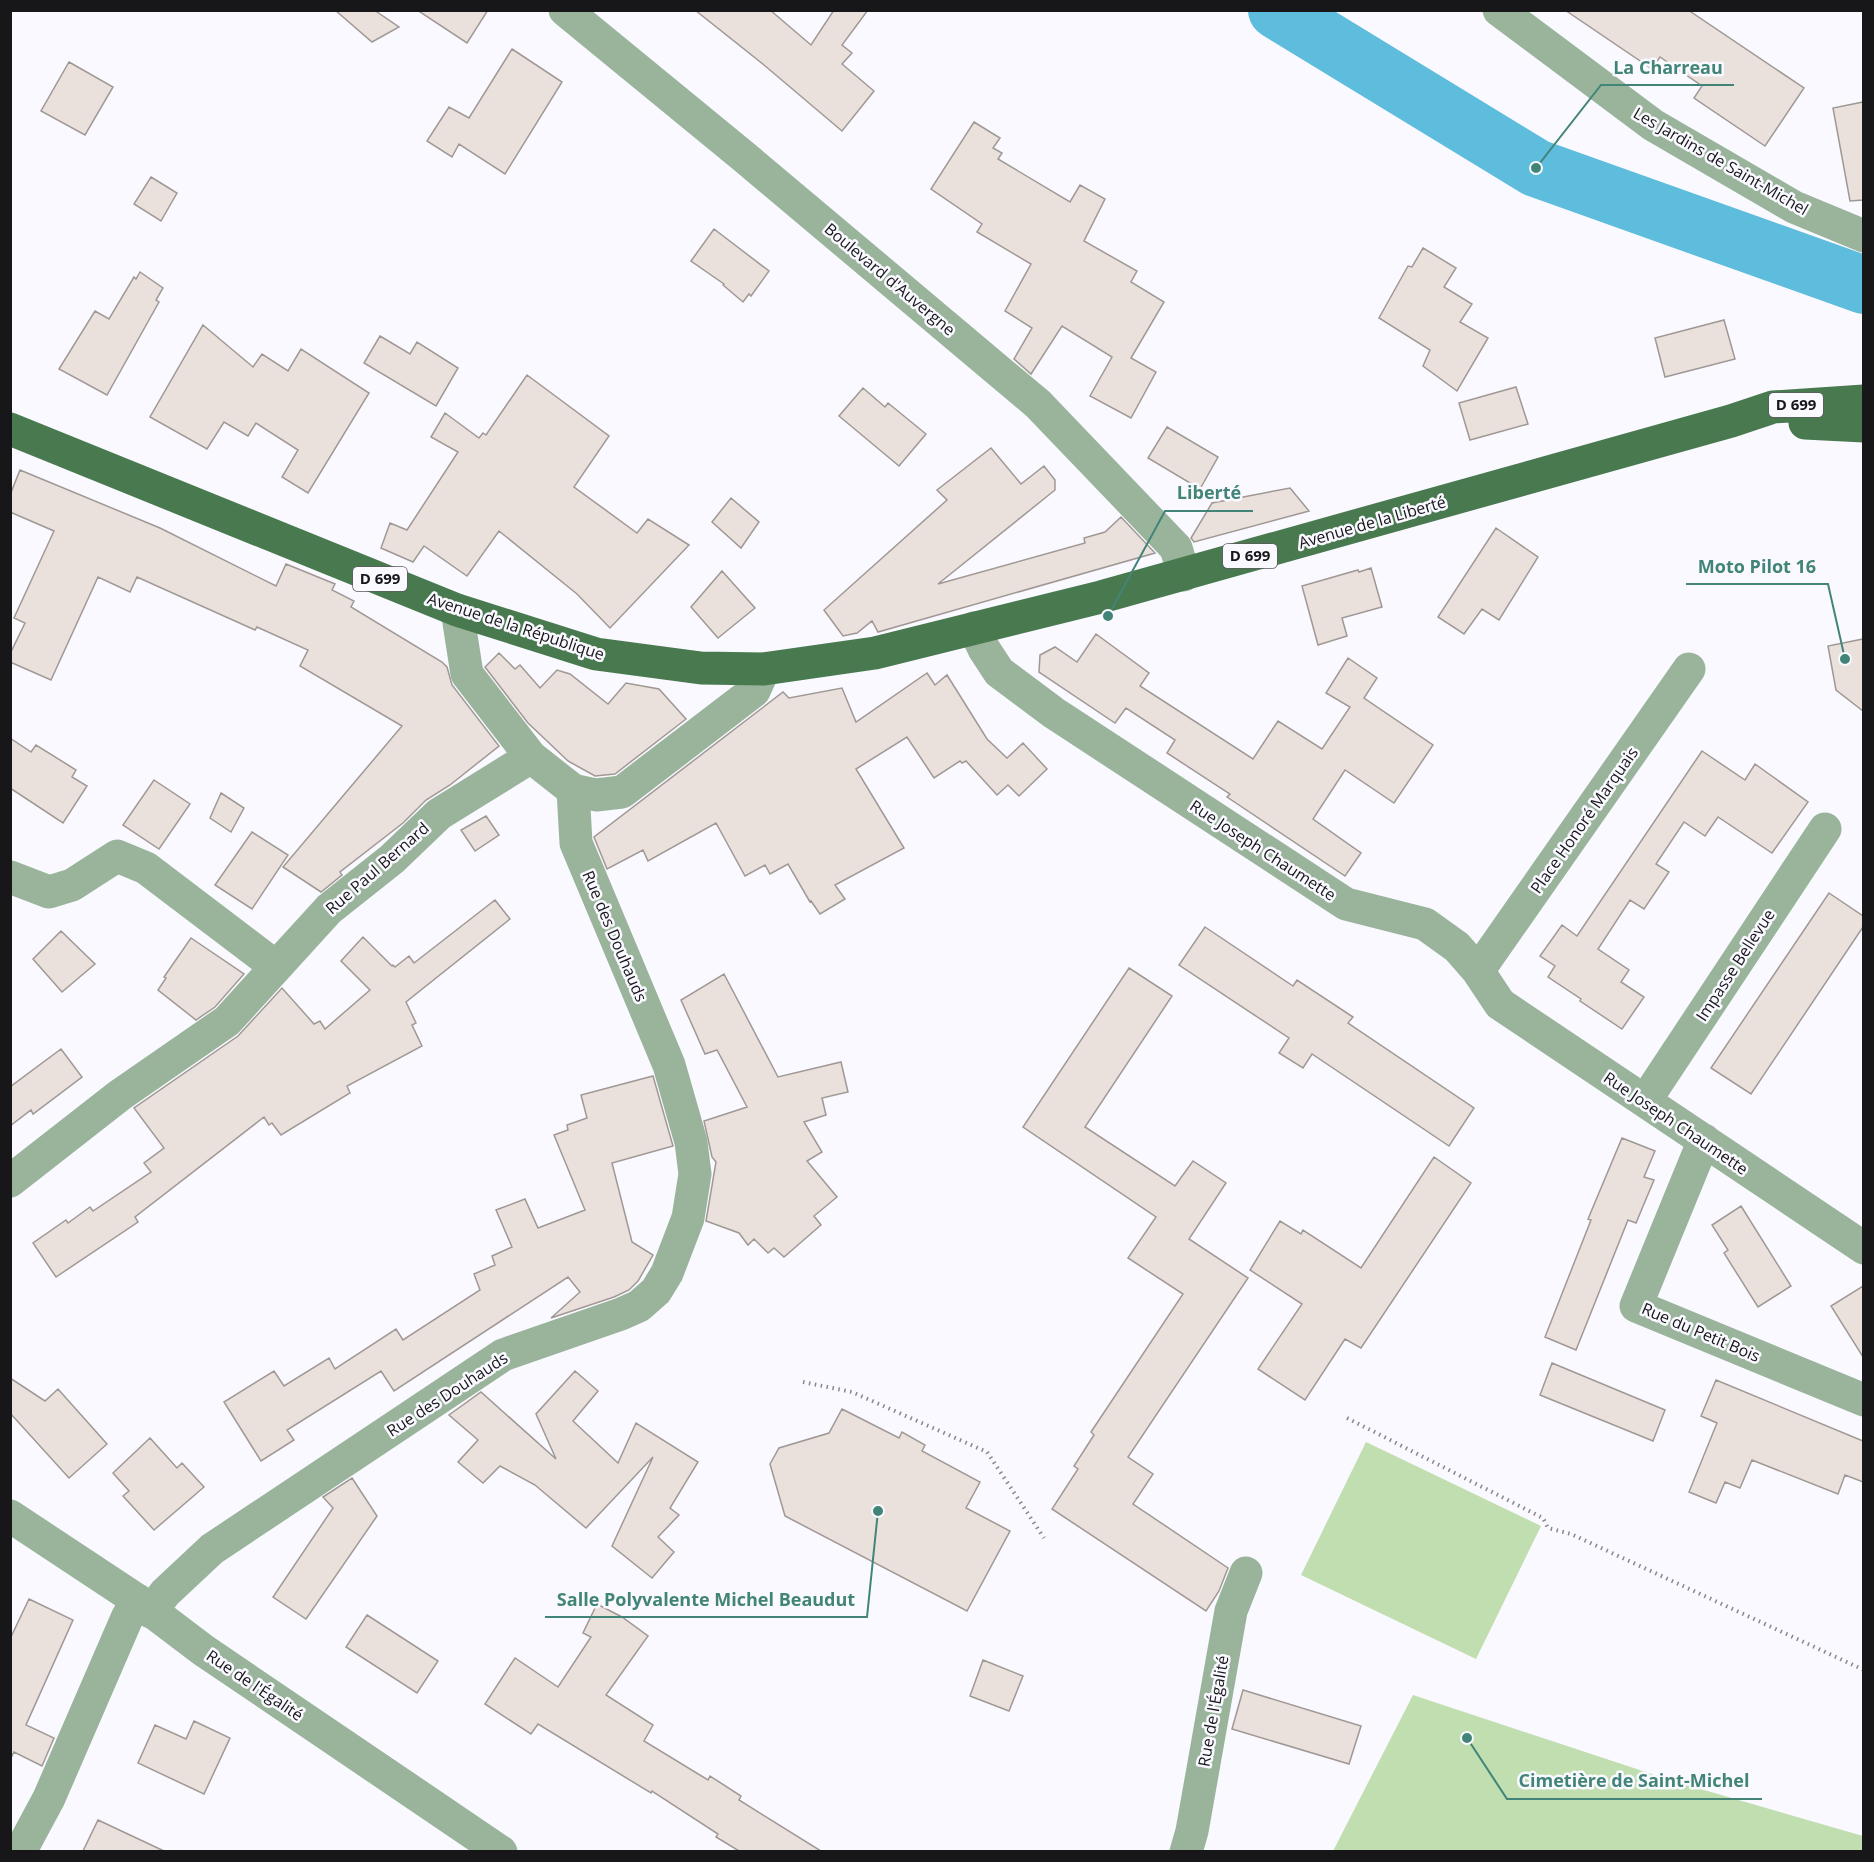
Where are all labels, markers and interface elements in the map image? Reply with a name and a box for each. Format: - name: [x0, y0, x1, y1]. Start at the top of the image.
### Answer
- callout: La Charreau: [1601, 49, 1734, 85]
- text: La Charreau: [1613, 55, 1723, 79]
- street label: Les Jardins de Saint-Michel: [1630, 102, 1812, 220]
- street label: Boulevard d'Auvergne: [820, 218, 960, 340]
- road number: D 699: [1769, 393, 1823, 417]
- callout: Liberté: [1165, 475, 1253, 511]
- text: Liberté: [1177, 480, 1241, 504]
- street label: Avenue de la Liberté: [1296, 490, 1448, 554]
- road number: D 699: [1223, 544, 1277, 568]
- callout: Moto Pilot 16: [1686, 548, 1828, 584]
- text: Moto Pilot 16: [1698, 554, 1816, 578]
- road number: D 699: [353, 567, 407, 591]
- street label: Avenue de la République: [425, 587, 607, 665]
- street label: Place Honoré Marquais: [1525, 742, 1643, 898]
- street label: Rue Joseph Chaumette: [1186, 795, 1340, 905]
- street label: Rue Paul Bernard: [321, 817, 433, 919]
- street label: Rue des Douhauds: [577, 867, 653, 1005]
- street label: Impasse Bellevue: [1691, 905, 1780, 1025]
- street label: Rue Joseph Chaumette: [1599, 1066, 1753, 1180]
- street label: Rue du Petit Bois: [1639, 1297, 1763, 1367]
- street label: Rue des Douhauds: [382, 1347, 512, 1441]
- callout: Salle Polyvalente Michel Beaudut: [545, 1581, 867, 1617]
- text: Salle Polyvalente Michel Beaudut: [557, 1587, 855, 1611]
- street label: Rue de l'Égalité: [202, 1644, 308, 1726]
- street label: Rue de l'Égalité: [1192, 1654, 1234, 1768]
- callout: Cimetière de Saint-Michel: [1507, 1763, 1762, 1799]
- text: Cimetière de Saint-Michel: [1519, 1768, 1749, 1792]

